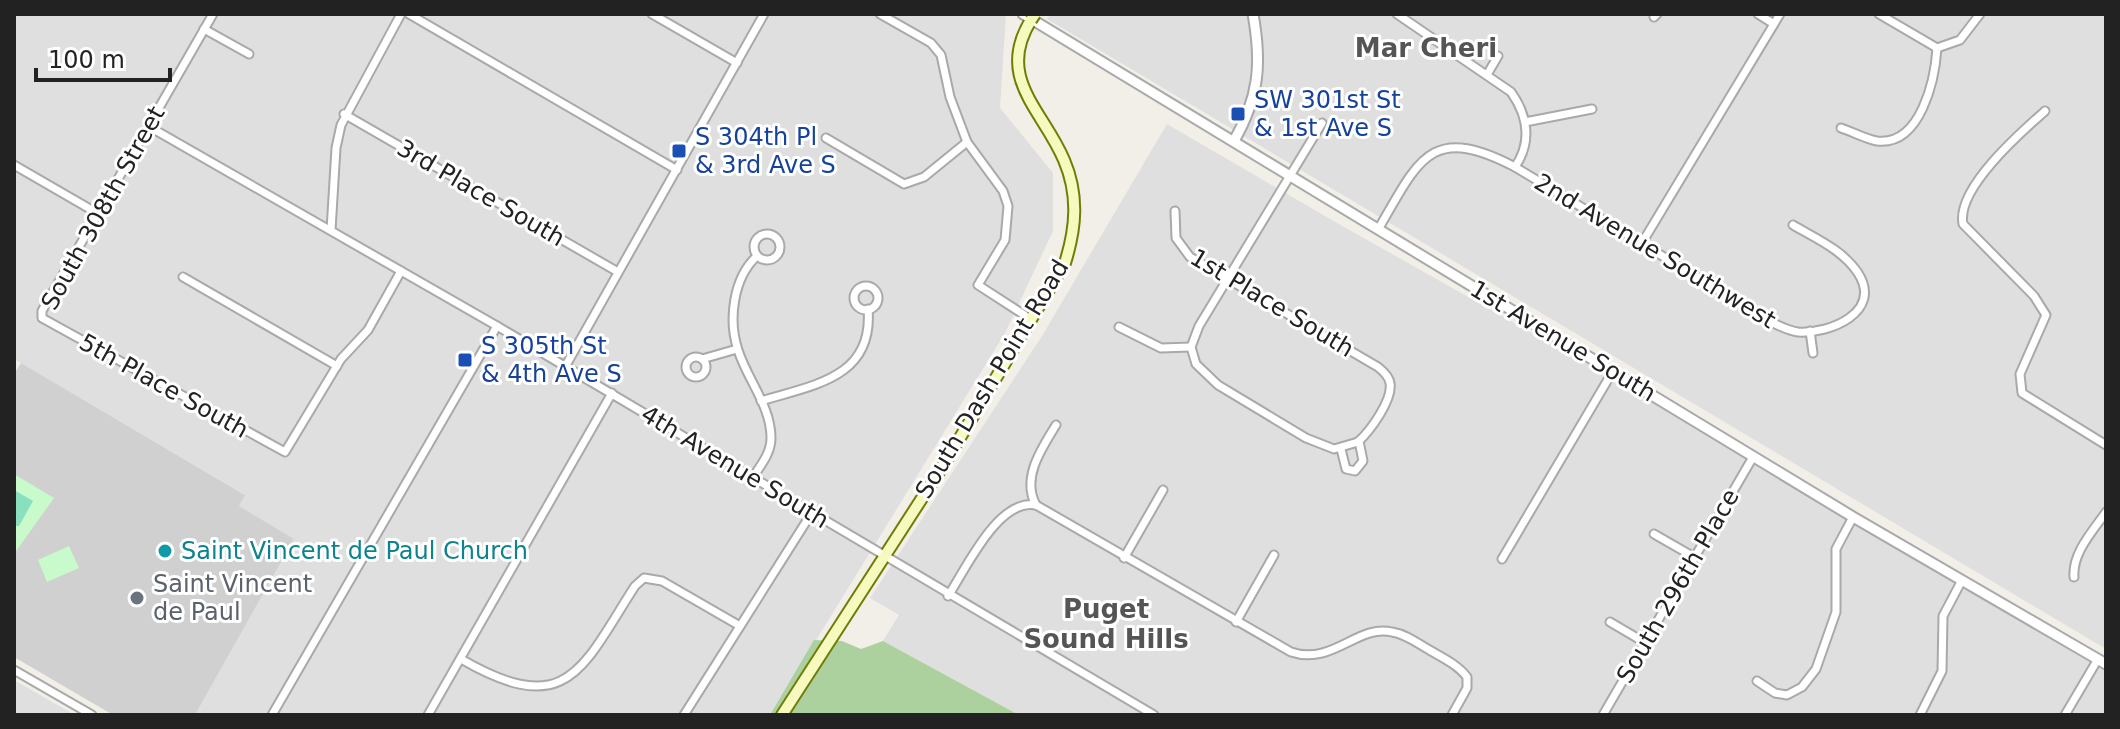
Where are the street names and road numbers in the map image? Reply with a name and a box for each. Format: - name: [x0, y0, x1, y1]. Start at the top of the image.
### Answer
- street label: South 308th Street: [35, 101, 171, 315]
- street label: 3rd Place South: [392, 134, 570, 252]
- street label: 2nd Avenue Southwest: [1529, 168, 1781, 334]
- street label: 1st Place South: [1185, 243, 1359, 363]
- street label: South Dash Point Road: [910, 255, 1074, 503]
- street label: 1st Avenue South: [1465, 275, 1661, 407]
- street label: 5th Place South: [75, 328, 253, 444]
- street label: 4th Avenue South: [636, 400, 834, 534]
- street label: South 296th Place: [1611, 484, 1745, 688]

